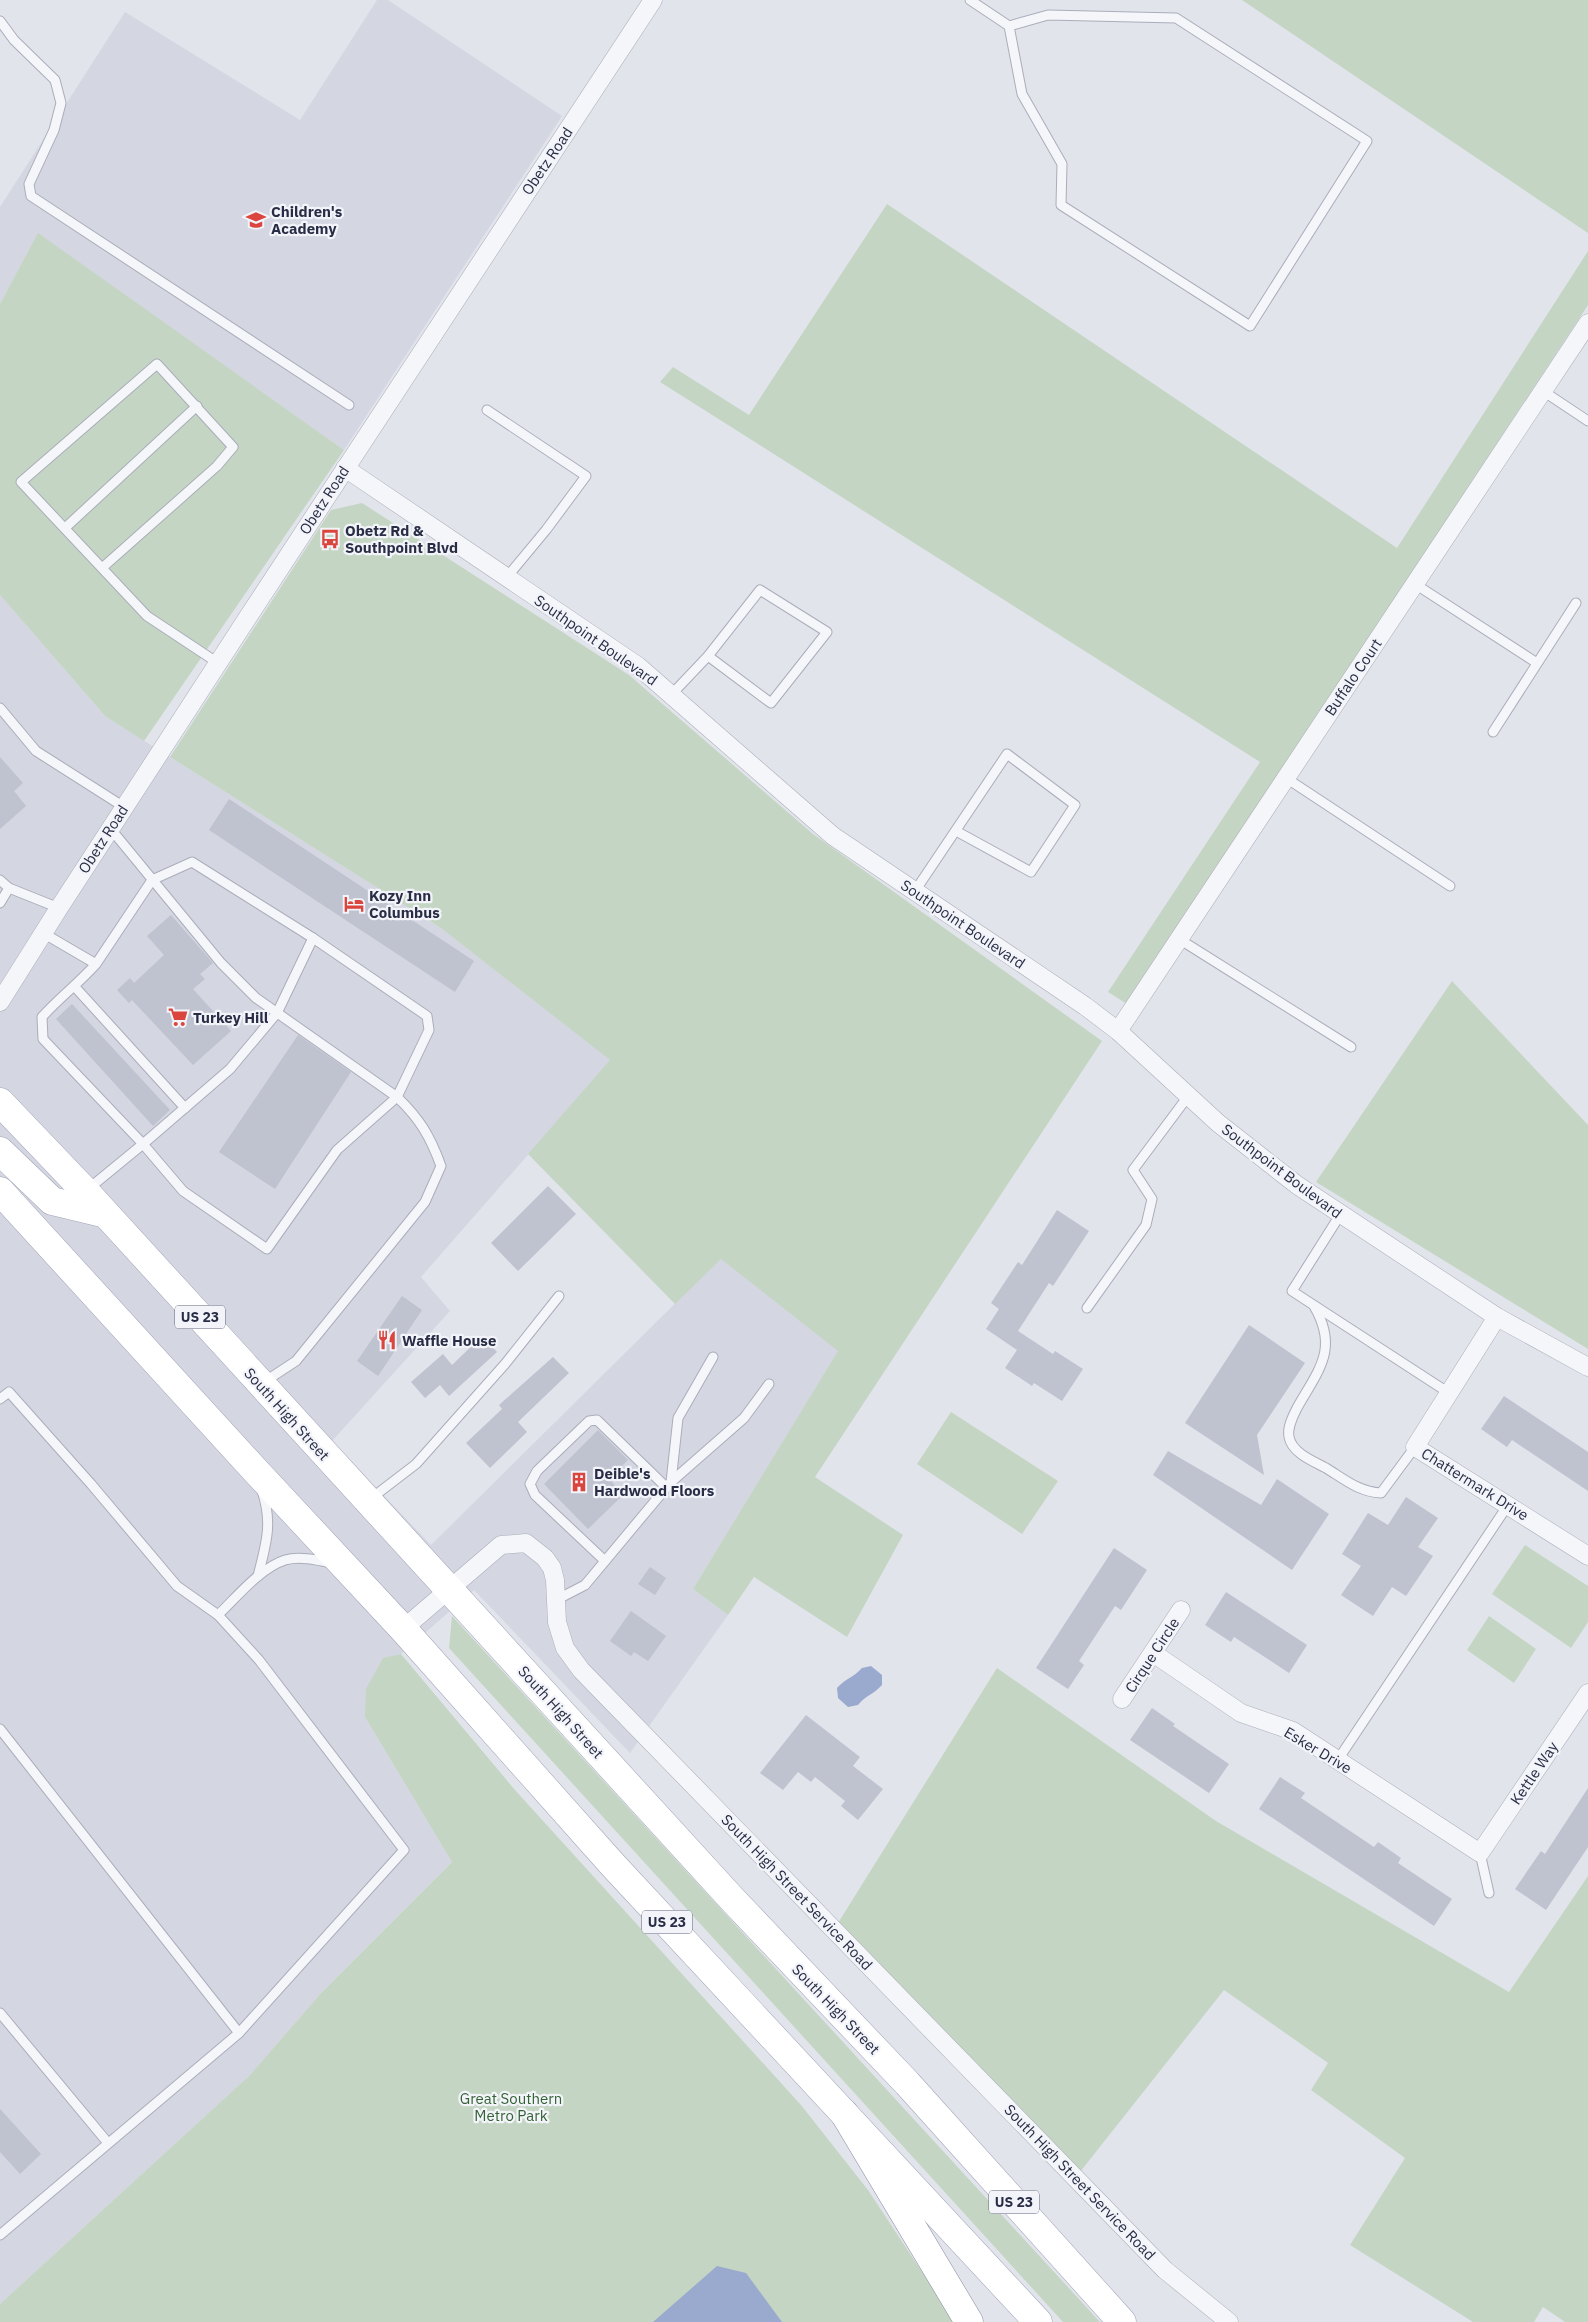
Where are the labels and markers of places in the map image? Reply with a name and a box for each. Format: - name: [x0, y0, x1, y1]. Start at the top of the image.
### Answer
- place label: Children's Academy: [271, 202, 343, 238]
- school or university icon: Children's Academy: [245, 209, 267, 231]
- place label: Obetz Rd & Southpoint Blvd: [345, 521, 458, 557]
- bus stop icon: Obetz Rd & Southpoint Blvd: [319, 528, 341, 550]
- place label: Kozy Inn Columbus: [369, 886, 440, 922]
- hotel icon: Kozy Inn Columbus: [343, 893, 365, 915]
- supermarket icon: Turkey Hill: [167, 1006, 189, 1028]
- place label: Turkey Hill: [193, 1008, 269, 1027]
- restaurant icon: Waffle House: [376, 1329, 398, 1351]
- place label: Waffle House: [402, 1331, 496, 1350]
- place label: Deible's Hardwood Floors: [594, 1464, 715, 1500]
- building icon: Deible's Hardwood Floors: [568, 1471, 590, 1493]

